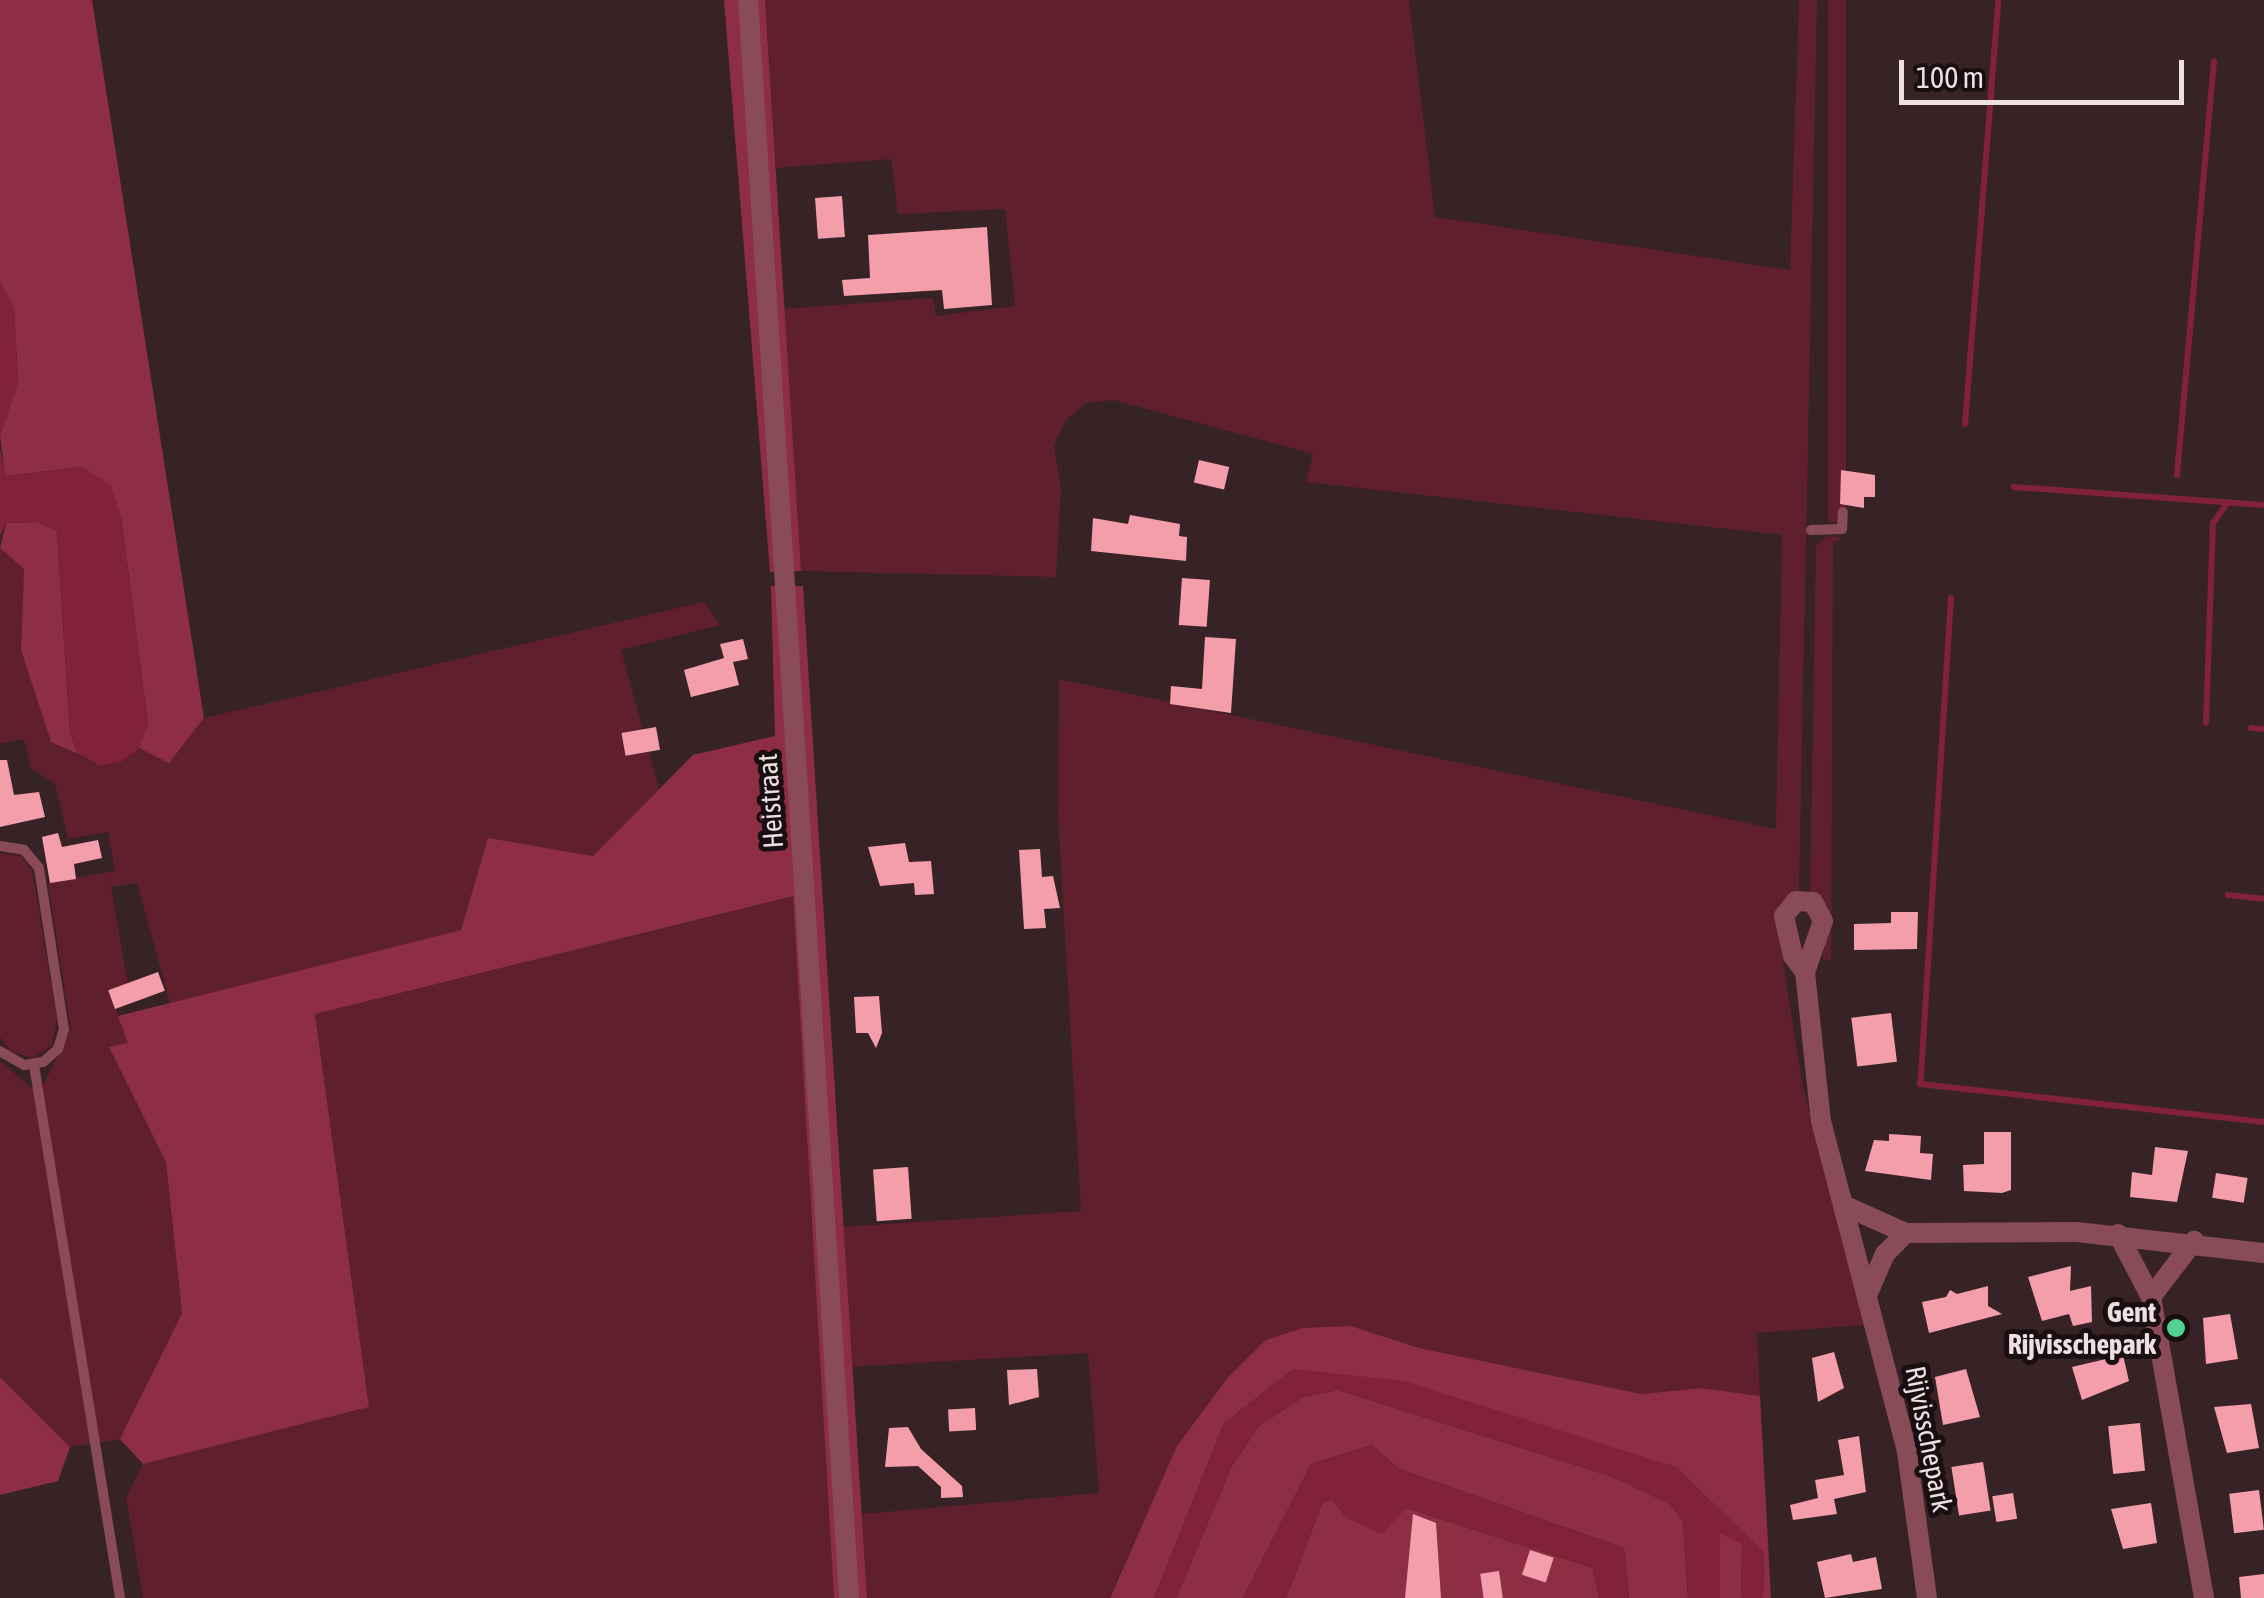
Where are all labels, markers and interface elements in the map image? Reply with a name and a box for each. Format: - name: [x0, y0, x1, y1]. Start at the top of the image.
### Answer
- scale bar: [1904, 40, 2189, 102]
- text: 100 m: [1916, 60, 1984, 94]
- street label: Heistraat: [750, 752, 790, 850]
- place label: Gent Rijvisschepark: [2008, 1295, 2156, 1361]
- marker: Gent Rijvisschepark: [2165, 1317, 2187, 1339]
- street label: Rijvisschepark: [1898, 1363, 1960, 1515]

